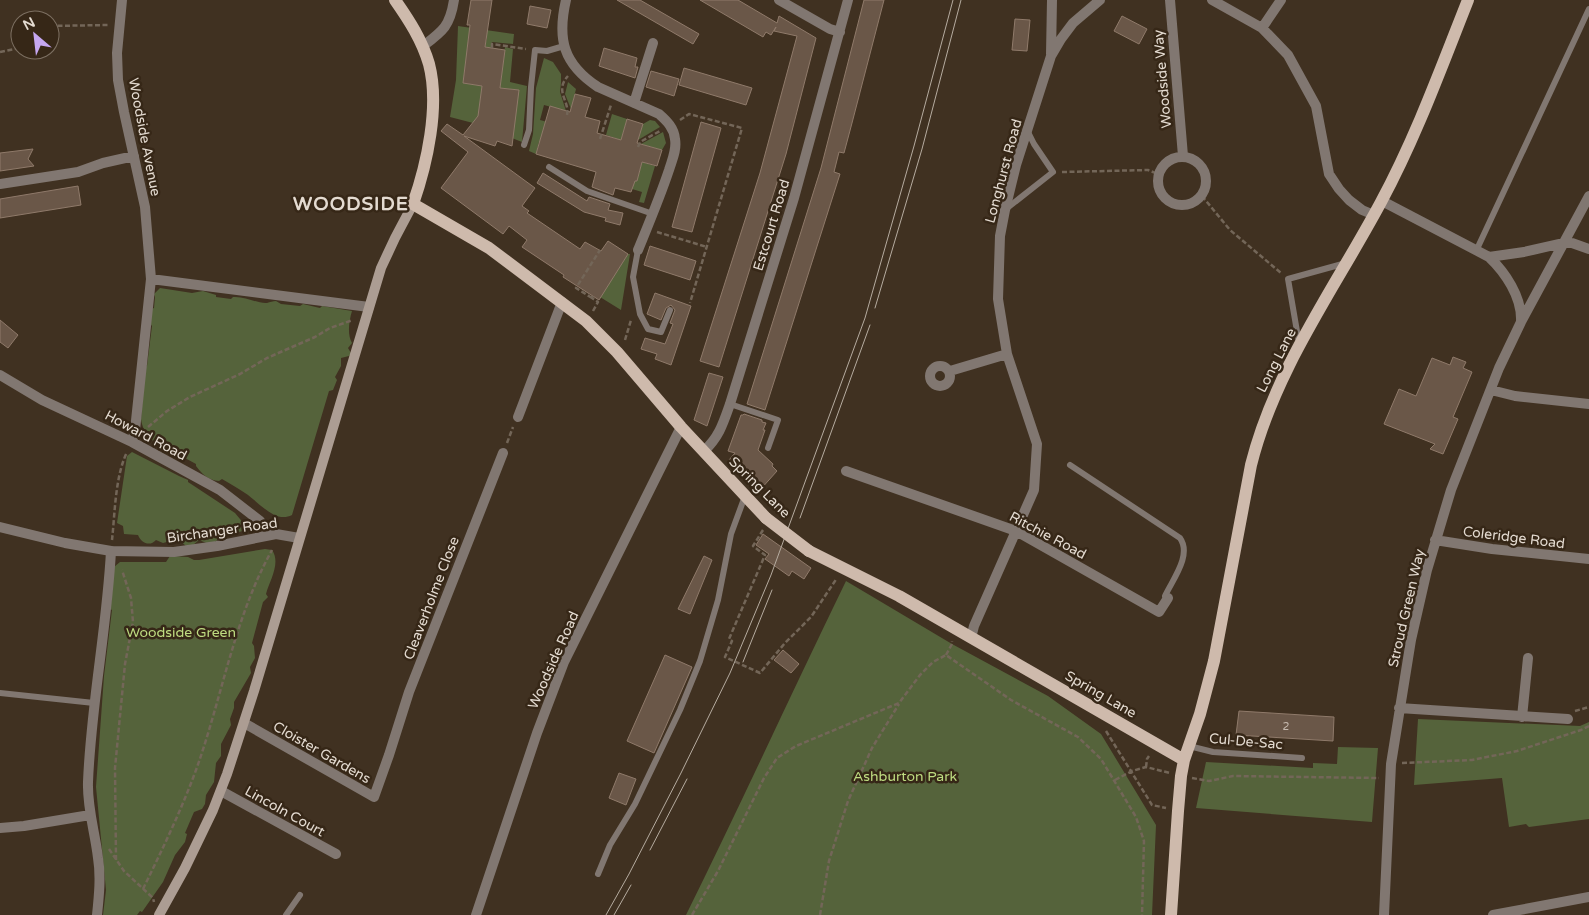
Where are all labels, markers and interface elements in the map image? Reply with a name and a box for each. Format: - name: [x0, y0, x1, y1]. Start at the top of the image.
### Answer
- north arrow: [10, 10, 60, 60]
- text: N: [20, 14, 38, 34]
- street label: Woodside Way: [1150, 29, 1175, 129]
- street label: Woodside Avenue: [125, 77, 164, 198]
- street label: Longhurst Road: [981, 117, 1026, 225]
- street label: Estcourt Road: [749, 177, 793, 273]
- district label: WOODSIDE: [293, 193, 409, 215]
- street label: Long Lane: [1253, 325, 1300, 395]
- street label: Howard Road: [102, 407, 190, 464]
- street label: Spring Lane: [726, 453, 794, 522]
- street label: Ritchie Road: [1006, 508, 1089, 563]
- street label: Birchanger Road: [166, 514, 278, 547]
- street label: Coleridge Road: [1462, 523, 1566, 552]
- street label: Cleaverholme Close: [400, 534, 463, 662]
- street label: Stroud Green Way: [1385, 547, 1428, 669]
- street label: Woodside Road: [524, 609, 583, 712]
- park label: Woodside Green: [126, 624, 236, 641]
- street label: Spring Lane: [1062, 667, 1140, 722]
- street label: Cloister Gardens: [270, 718, 374, 787]
- house number: 2: [1283, 720, 1290, 733]
- street label: Cul-De-Sac: [1208, 730, 1284, 753]
- park label: Ashburton Park: [853, 768, 957, 785]
- street label: Lincoln Court: [242, 782, 328, 841]

